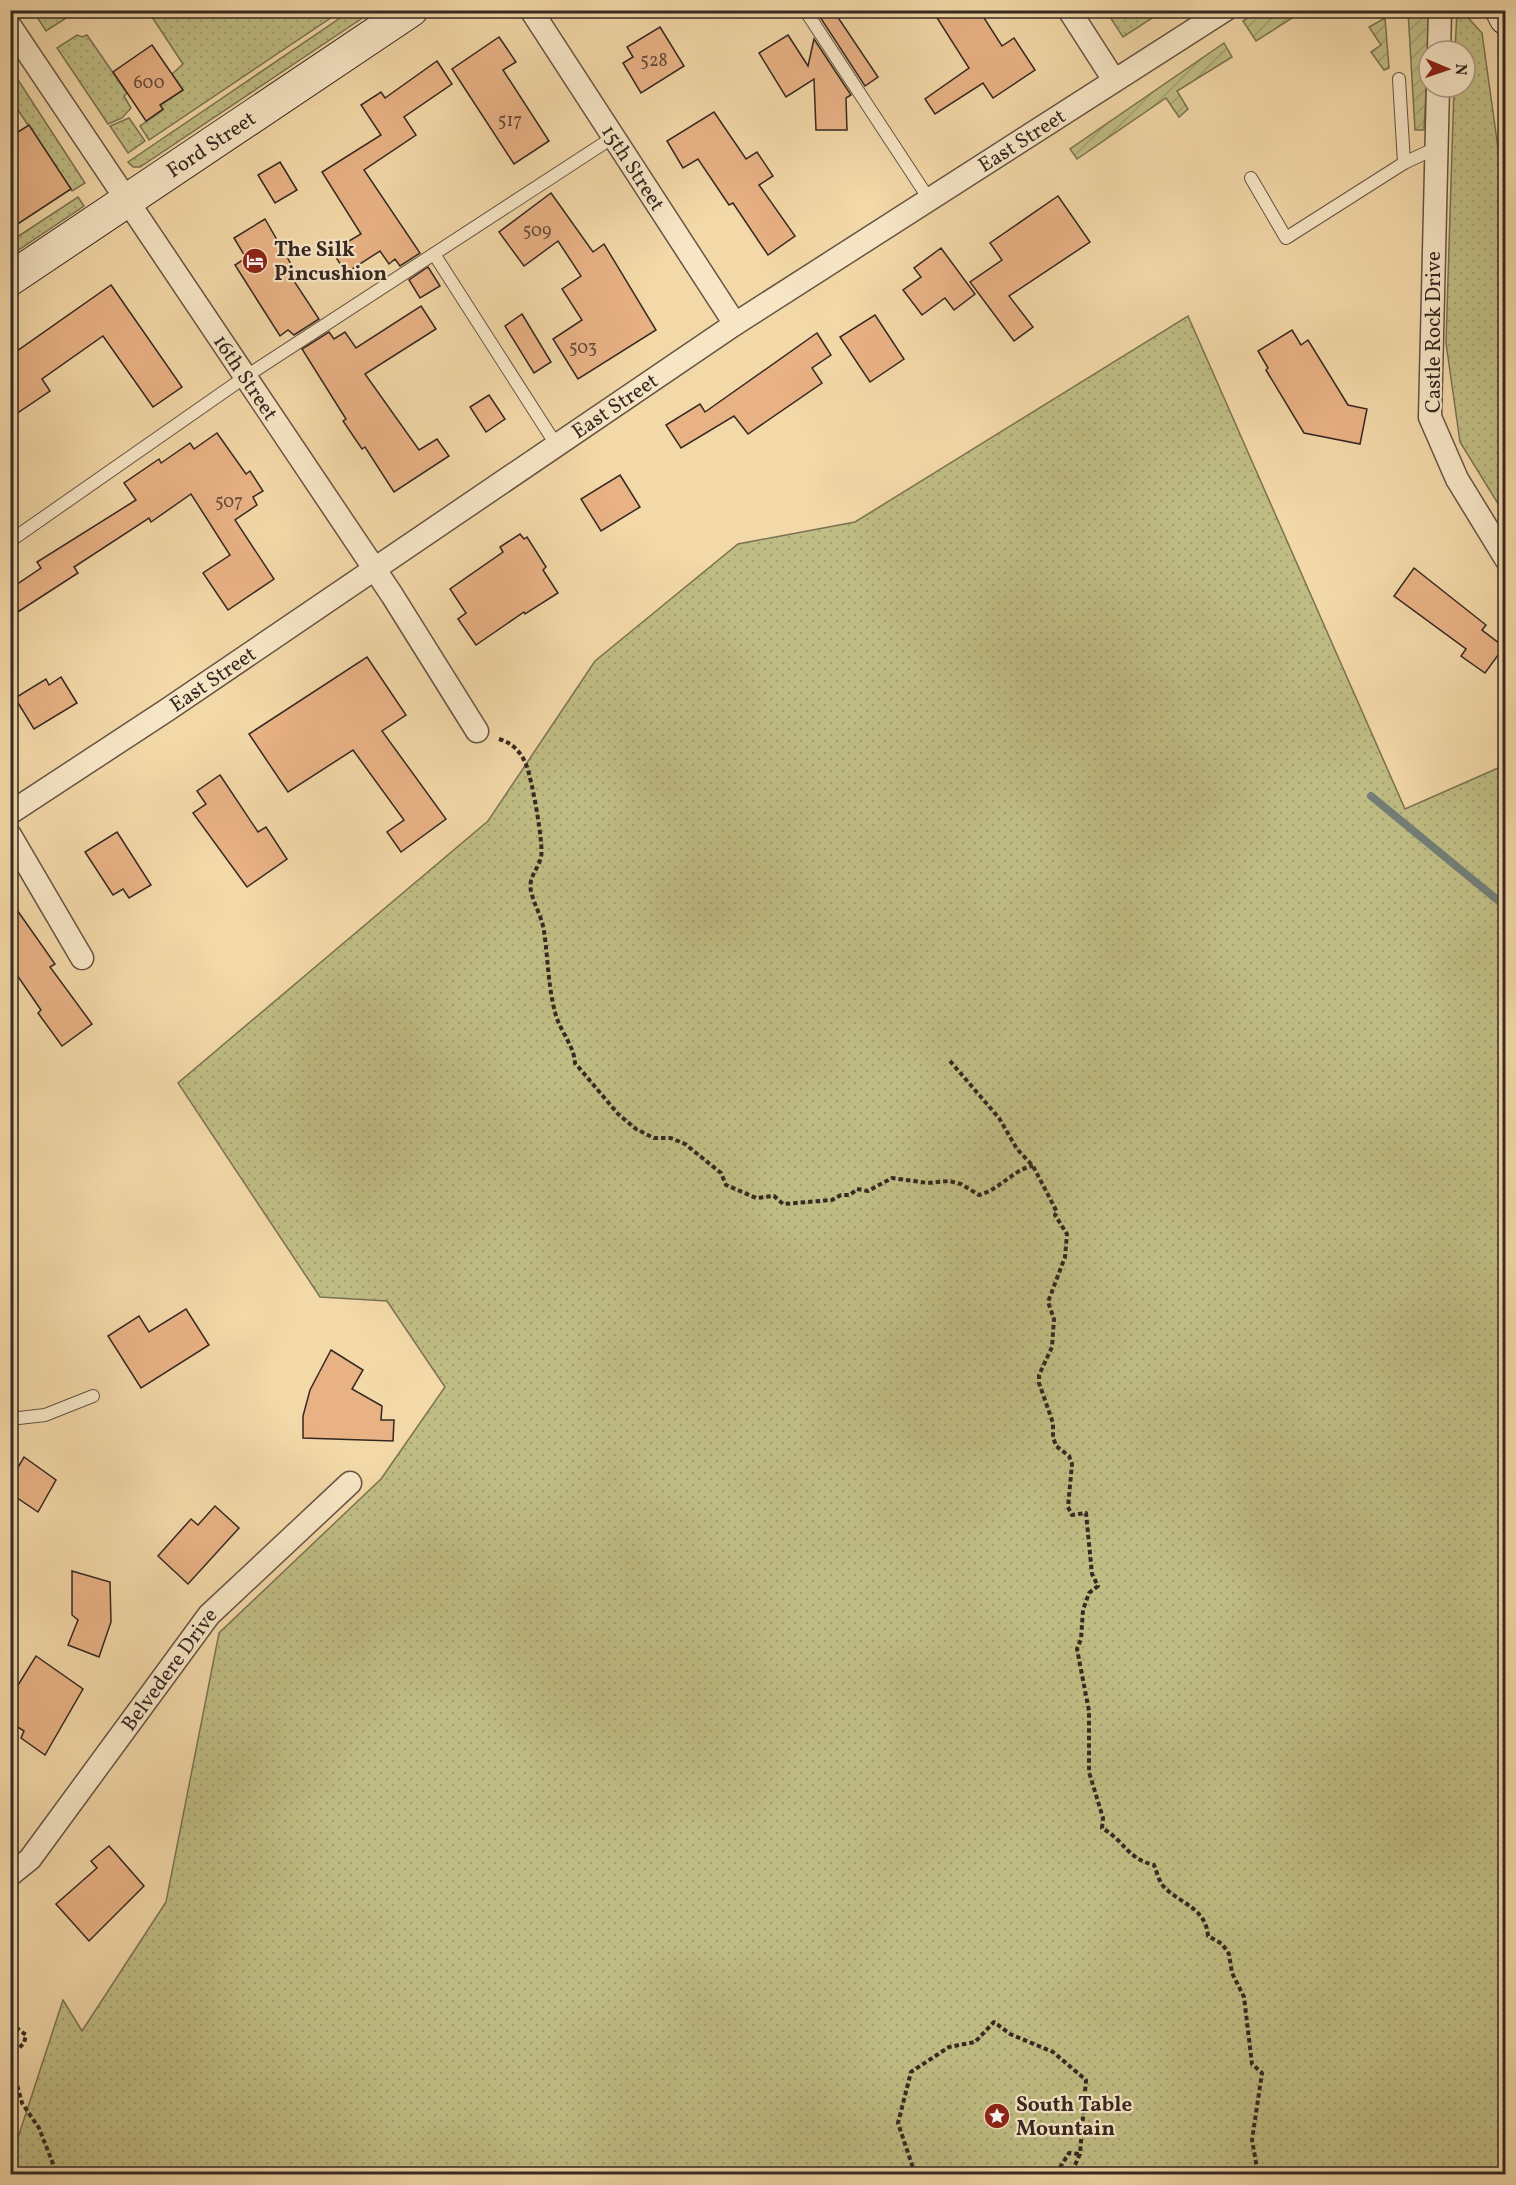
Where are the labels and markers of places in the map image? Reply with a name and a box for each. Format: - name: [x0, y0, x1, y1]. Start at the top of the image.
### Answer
- place label: The Silk Pincushion: [274, 236, 387, 289]
- hotel icon: The Silk Pincushion: [240, 246, 270, 276]
- place label: South Table Mountain: [1016, 2091, 1132, 2144]
- place icon: South Table Mountain: [982, 2101, 1012, 2131]

